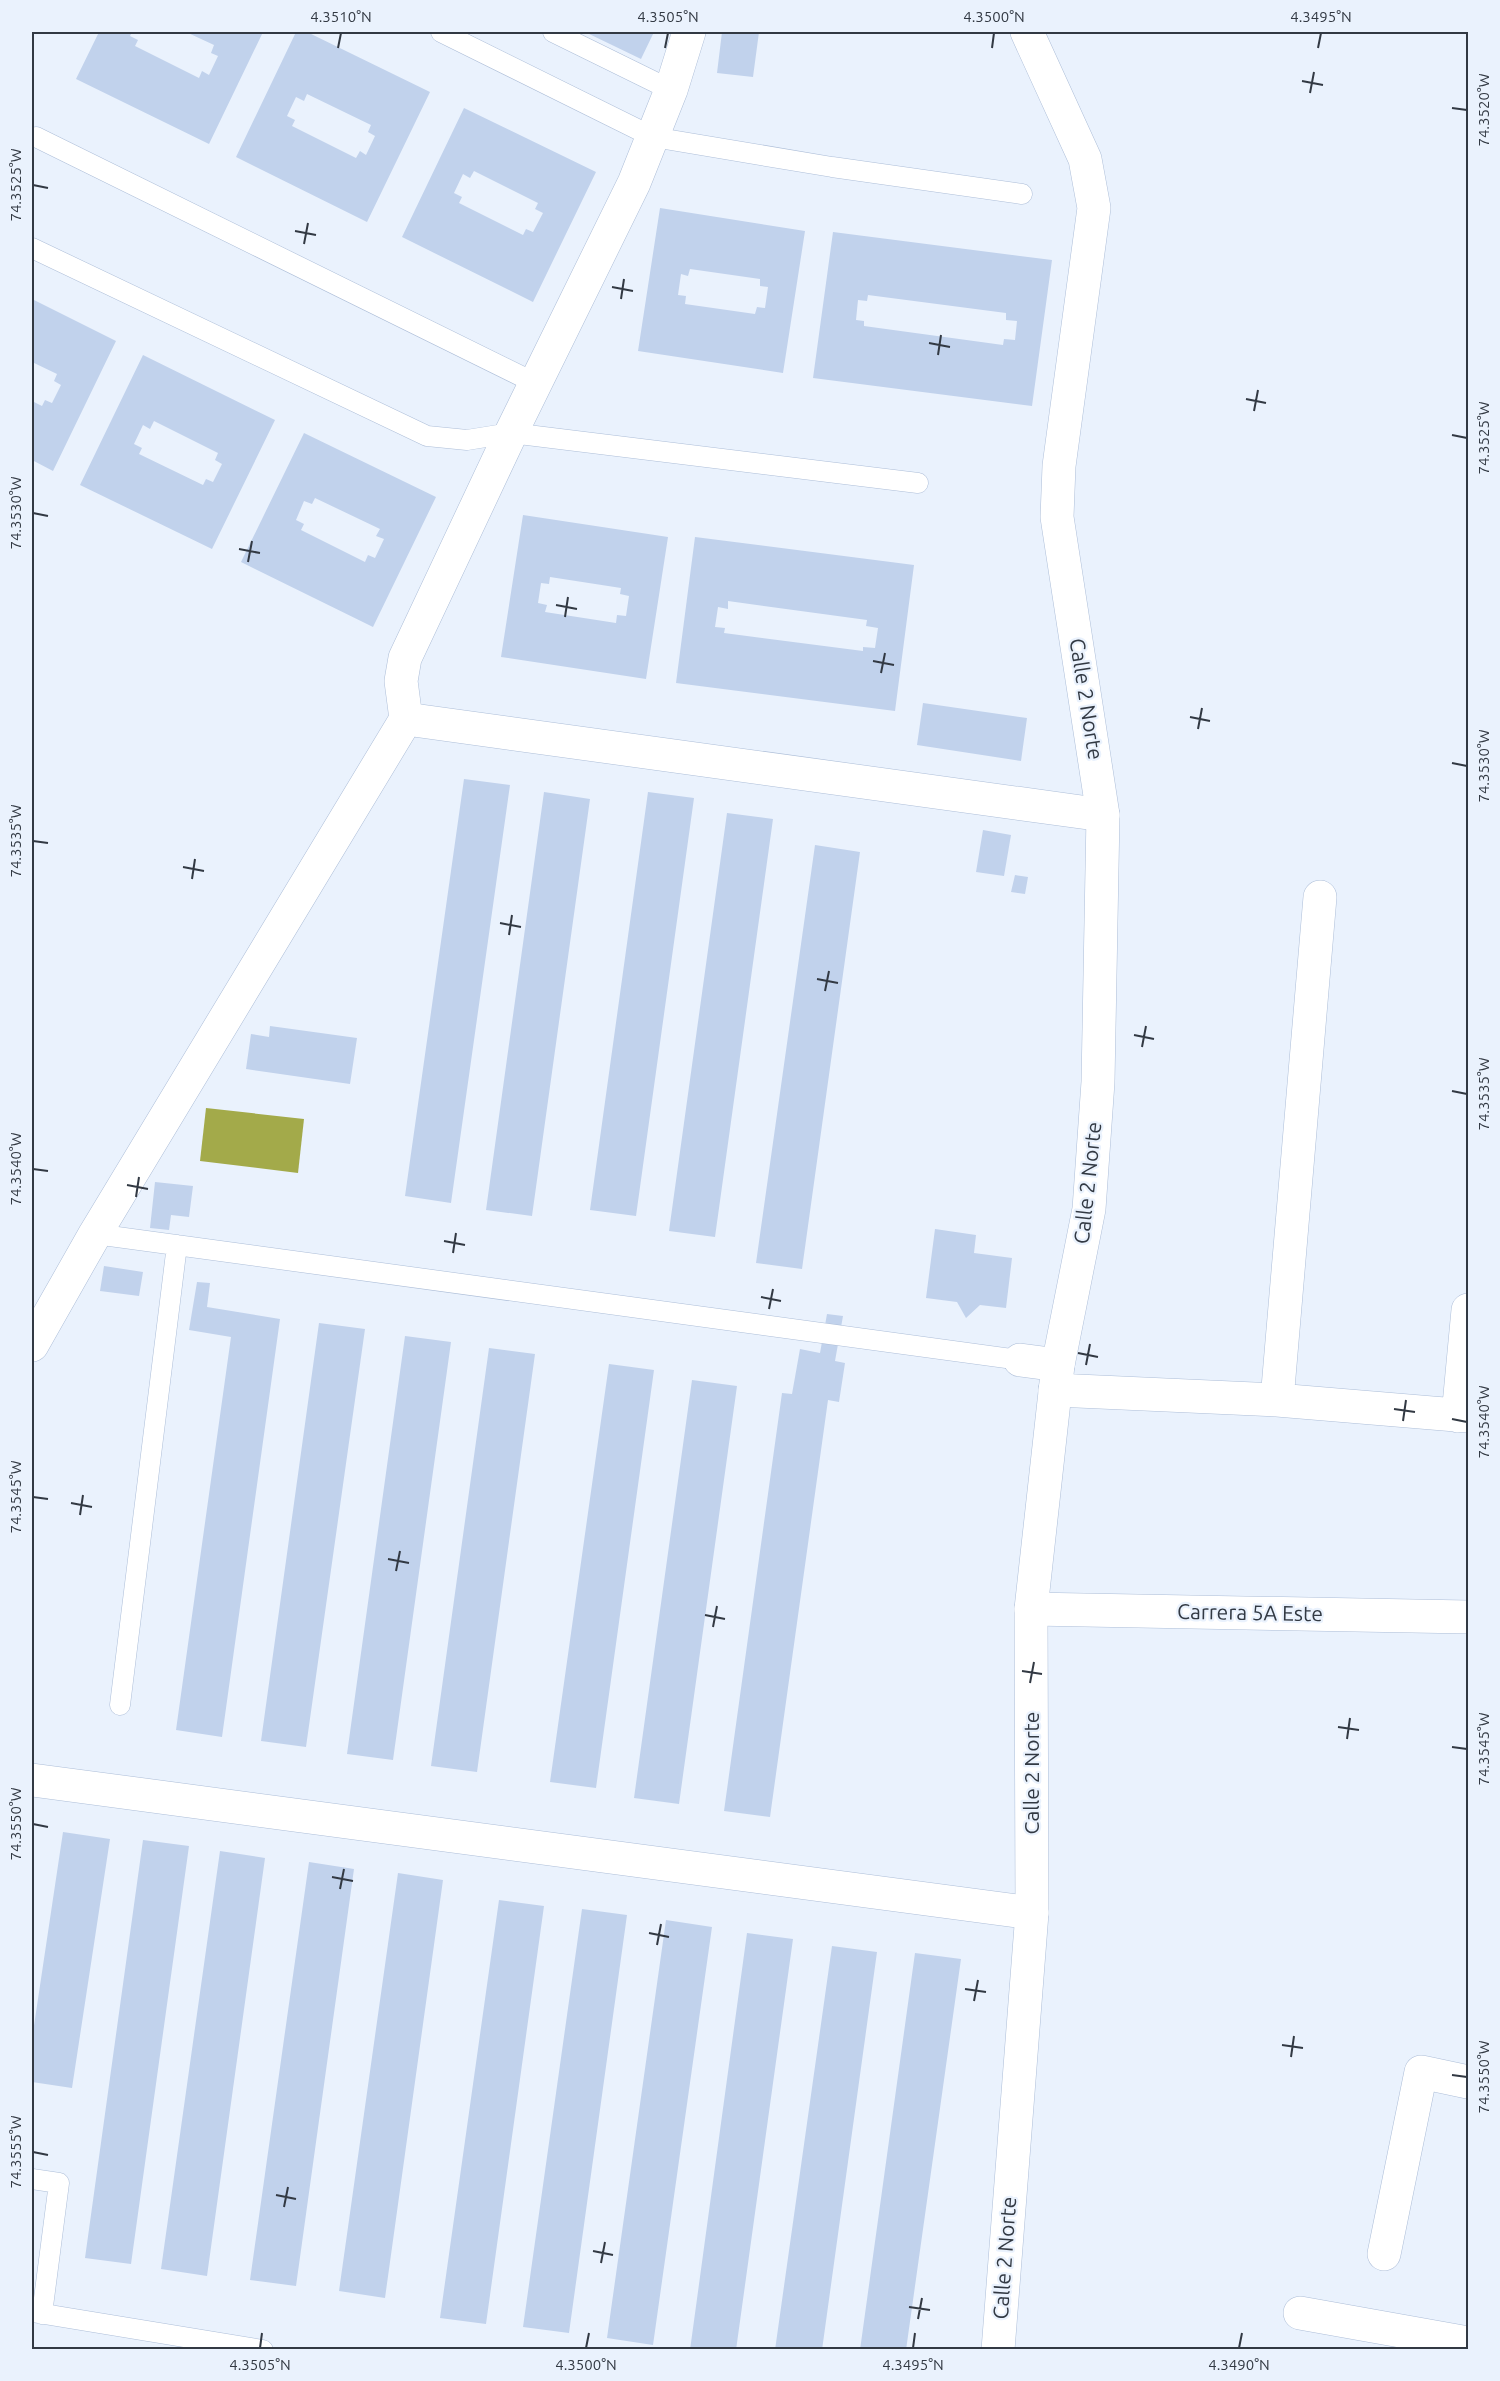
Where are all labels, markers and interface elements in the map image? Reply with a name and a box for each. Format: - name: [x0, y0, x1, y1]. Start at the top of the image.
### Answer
- text: 4.3510°N: [310, 8, 372, 25]
- text: 4.3505°N: [637, 8, 699, 25]
- text: 4.3500°N: [963, 8, 1025, 25]
- text: 4.3495°N: [1290, 8, 1352, 25]
- text: 74.3520°W: [1475, 73, 1492, 147]
- text: 74.3525°W: [7, 148, 24, 222]
- text: 74.3525°W: [1475, 401, 1492, 475]
- text: 74.3530°W: [7, 476, 24, 550]
- street label: Calle 2 Norte: [1066, 636, 1108, 761]
- text: 74.3530°W: [1475, 729, 1492, 803]
- text: 74.3535°W: [7, 804, 24, 878]
- text: 74.3535°W: [1475, 1057, 1492, 1131]
- street label: Calle 2 Norte: [1069, 1121, 1105, 1245]
- text: 74.3540°W: [7, 1132, 24, 1206]
- text: 74.3540°W: [1475, 1385, 1492, 1459]
- text: 74.3545°W: [7, 1460, 24, 1534]
- street label: Carrera 5A Este: [1177, 1599, 1323, 1625]
- street label: Calle 2 Norte: [1019, 1712, 1043, 1834]
- text: 74.3545°W: [1475, 1712, 1492, 1786]
- text: 74.3550°W: [7, 1787, 24, 1861]
- text: 74.3550°W: [1475, 2040, 1492, 2114]
- text: 74.3555°W: [7, 2115, 24, 2189]
- street label: Calle 2 Norte: [988, 2196, 1020, 2320]
- text: 4.3505°N: [229, 2356, 291, 2373]
- text: 4.3500°N: [555, 2356, 617, 2373]
- text: 4.3495°N: [882, 2356, 944, 2373]
- text: 4.3490°N: [1208, 2356, 1270, 2373]

